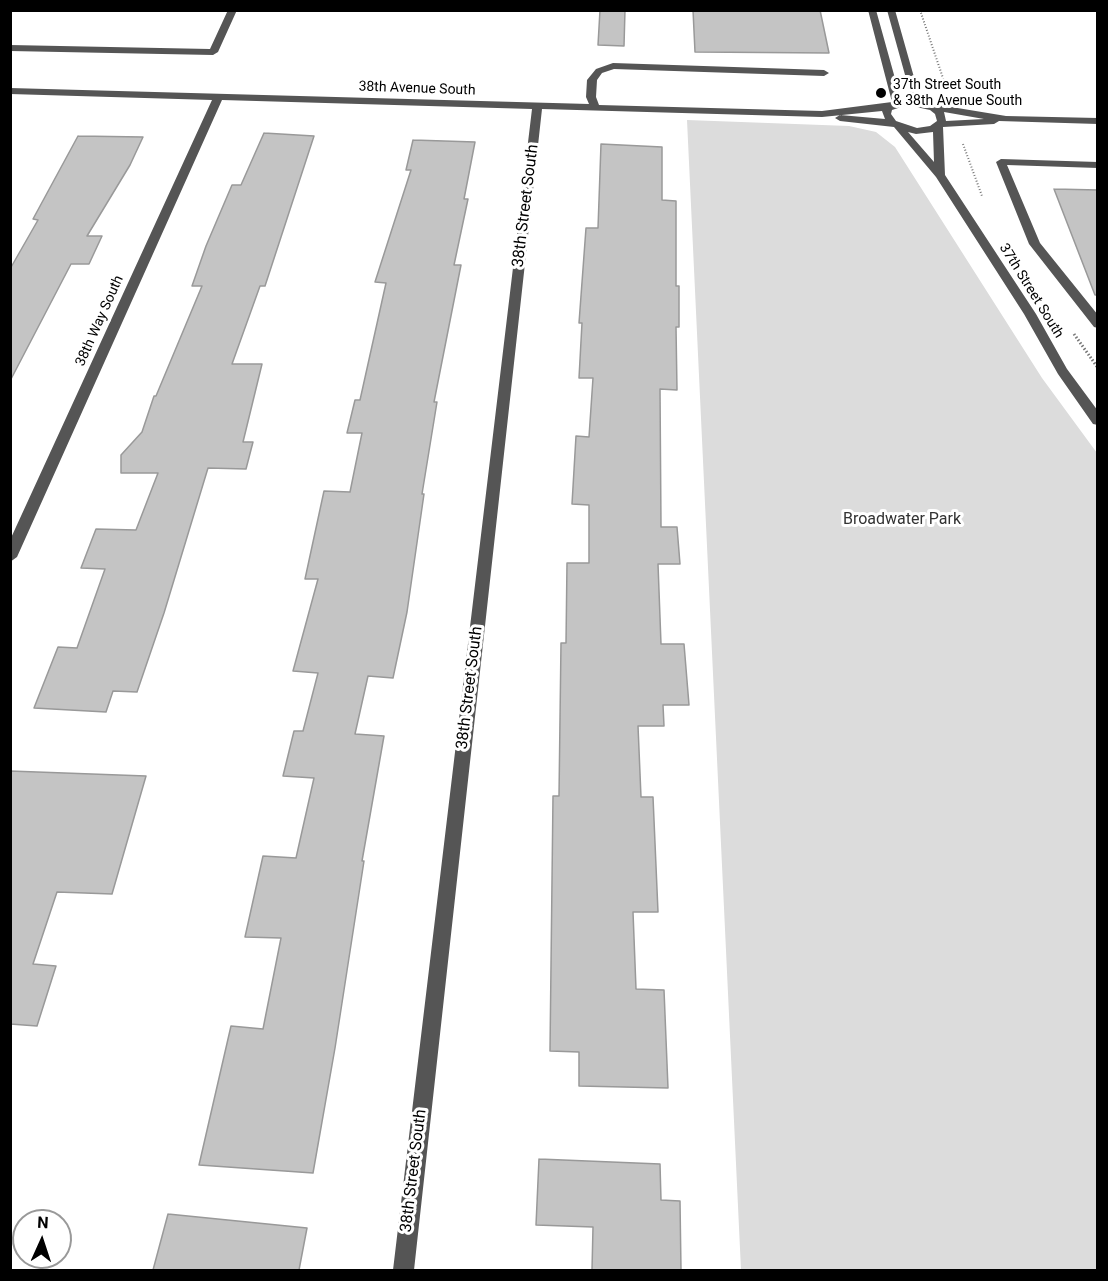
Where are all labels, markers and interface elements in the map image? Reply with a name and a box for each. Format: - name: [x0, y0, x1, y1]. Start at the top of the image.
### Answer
- place label: 37th Street South & 38th Avenue South: [893, 77, 1022, 110]
- street label: 38th Avenue South: [358, 79, 476, 99]
- marker: 37th Street South & 38th Avenue South: [874, 86, 888, 100]
- street label: 38th Street South: [509, 143, 543, 269]
- street label: 37th Street South: [995, 241, 1067, 341]
- street label: 38th Way South: [72, 273, 128, 369]
- park label: Broadwater Park: [843, 510, 961, 530]
- street label: 38th Street South: [453, 625, 487, 751]
- street label: 38th Street South: [397, 1108, 431, 1234]
- north arrow: [12, 1209, 72, 1269]
- text: N: [37, 1213, 49, 1232]

